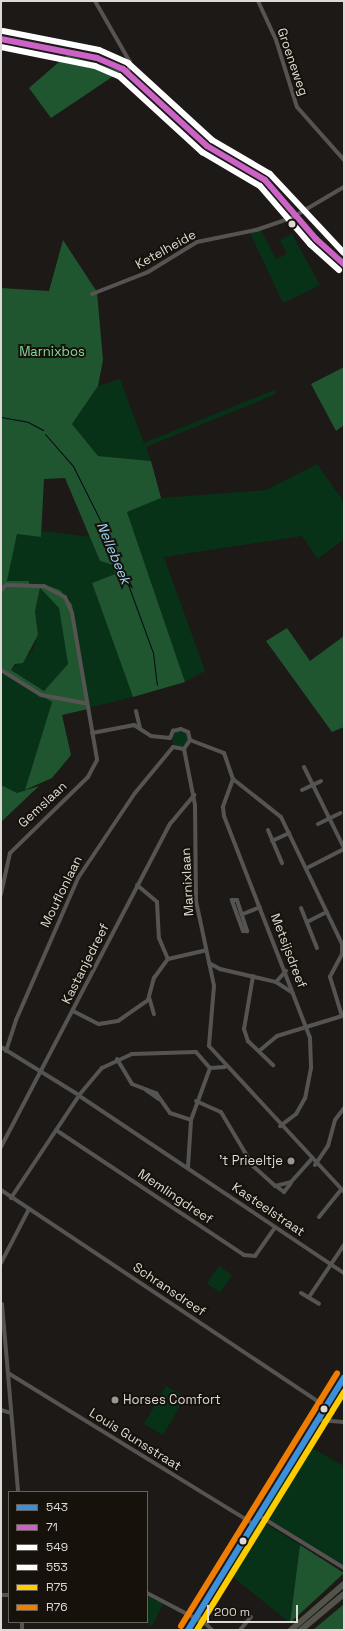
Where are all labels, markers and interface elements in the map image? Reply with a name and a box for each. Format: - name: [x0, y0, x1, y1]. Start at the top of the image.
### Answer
- street label: Groeneweg: [273, 26, 311, 98]
- unlabelled marker: [287, 219, 297, 229]
- street label: Ketelheide: [133, 227, 199, 273]
- park label: Marnixbos: [19, 344, 85, 360]
- water label: Nellebeek: [93, 519, 135, 587]
- street label: Gemslaan: [16, 779, 70, 831]
- street label: Marnixlaan: [178, 847, 198, 917]
- street label: Mouflonlaan: [38, 854, 86, 930]
- street label: Metsijsdreef: [267, 911, 309, 991]
- street label: Kastanjedreef: [59, 921, 113, 1007]
- place label: ’t Prieeltje: [219, 1153, 283, 1169]
- marker: ’t Prieeltje: [286, 1156, 296, 1166]
- street label: Memlingdreef: [135, 1166, 215, 1228]
- street label: Kasteelstraat: [229, 1180, 307, 1240]
- street label: Schransdreef: [130, 1260, 208, 1320]
- place label: Horses Comfort: [123, 1392, 221, 1408]
- marker: Horses Comfort: [110, 1395, 120, 1405]
- unlabelled marker: [319, 1404, 329, 1414]
- street label: Louis Gunsstraat: [86, 1405, 184, 1475]
- legend: [8, 1491, 148, 1623]
- text: 543: [46, 1499, 68, 1515]
- text: 71: [46, 1519, 58, 1535]
- unlabelled marker: [238, 1536, 248, 1546]
- text: 549: [46, 1539, 68, 1555]
- text: 553: [46, 1559, 68, 1575]
- text: R75: [46, 1579, 68, 1595]
- scale bar: [209, 1597, 300, 1623]
- text: R76: [46, 1599, 68, 1615]
- text: 200 m: [214, 1604, 250, 1620]

